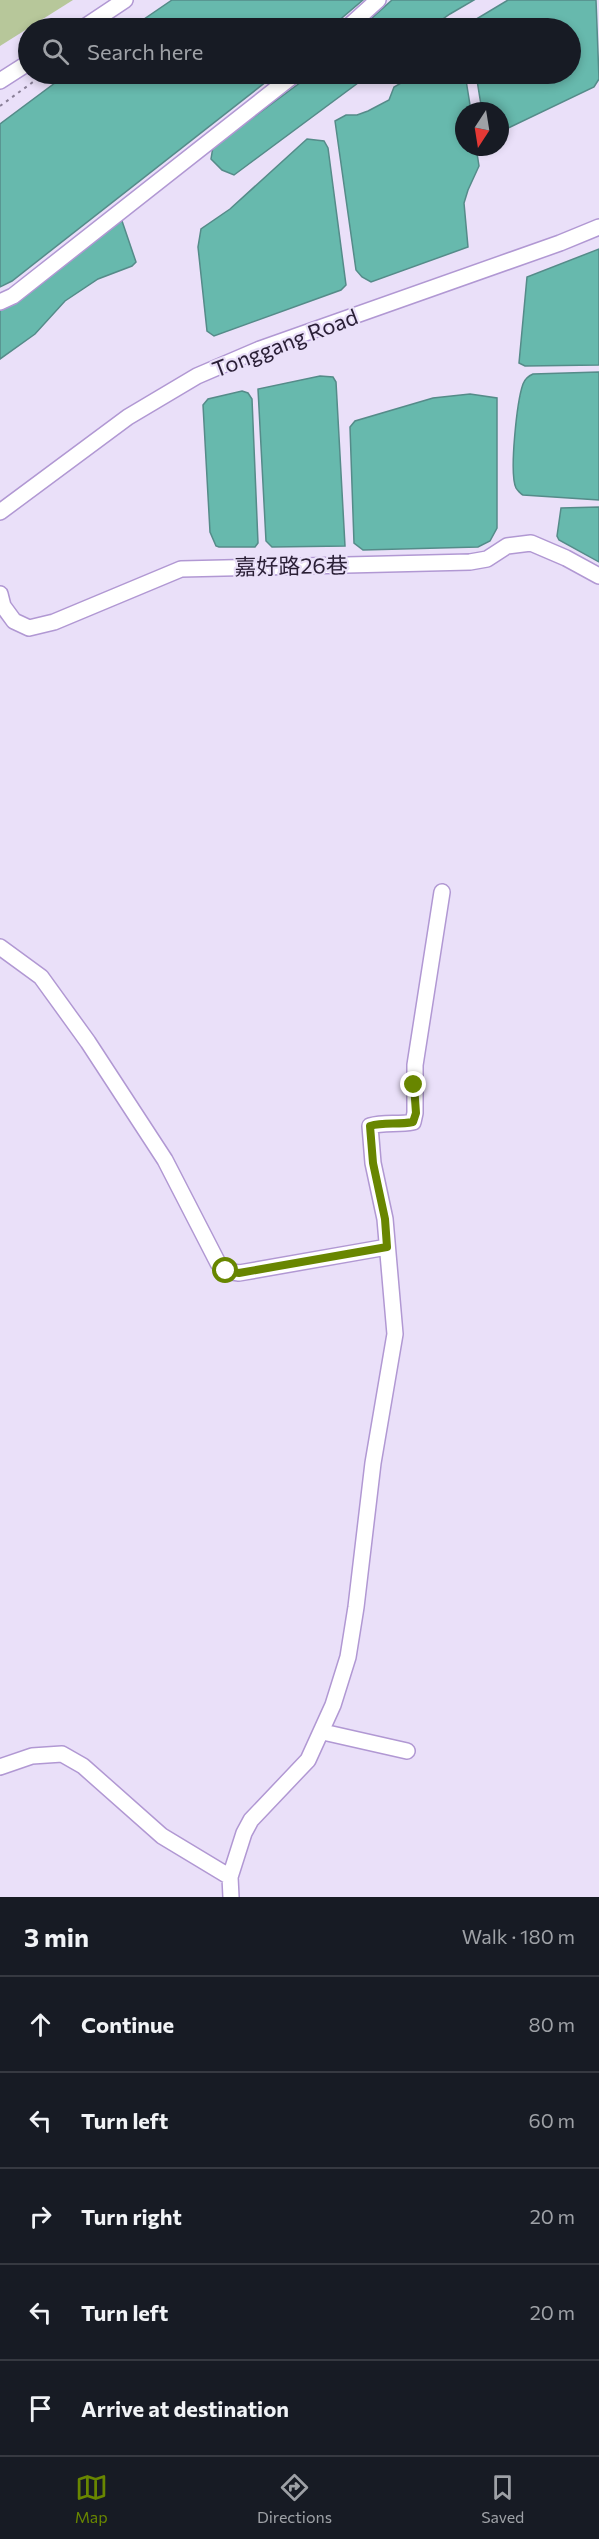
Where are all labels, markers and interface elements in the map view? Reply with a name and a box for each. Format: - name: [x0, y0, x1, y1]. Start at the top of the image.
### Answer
- search box: [18, 18, 581, 84]
- icon: search: [39, 35, 72, 68]
- text: Search here: [87, 38, 203, 65]
- north arrow: [455, 102, 509, 156]
- street label: Tonggang Road: [208, 302, 361, 383]
- street label: 嘉好路26巷: [234, 551, 348, 580]
- route end: [400, 1071, 426, 1097]
- route start: [212, 1257, 238, 1283]
- text: 3 min: [24, 1921, 89, 1952]
- text: Walk · 180 m: [462, 1924, 575, 1948]
- icon: ahead: [24, 2008, 57, 2041]
- text: Continue: [81, 2011, 174, 2038]
- text: 80 m: [529, 2012, 575, 2036]
- icon: left: [24, 2104, 57, 2137]
- text: Turn left: [81, 2107, 168, 2134]
- text: 60 m: [529, 2108, 575, 2132]
- icon: right: [24, 2200, 57, 2233]
- text: Turn right: [81, 2203, 182, 2230]
- text: 20 m: [530, 2204, 575, 2228]
- icon: left: [24, 2296, 57, 2329]
- text: Turn left: [81, 2299, 168, 2326]
- text: 20 m: [530, 2300, 575, 2324]
- icon: arrive: [24, 2392, 57, 2425]
- text: Arrive at destination: [81, 2395, 289, 2422]
- tab: Map: [75, 2471, 108, 2526]
- tab: Directions: [257, 2471, 332, 2526]
- tab: Saved: [481, 2471, 524, 2526]

